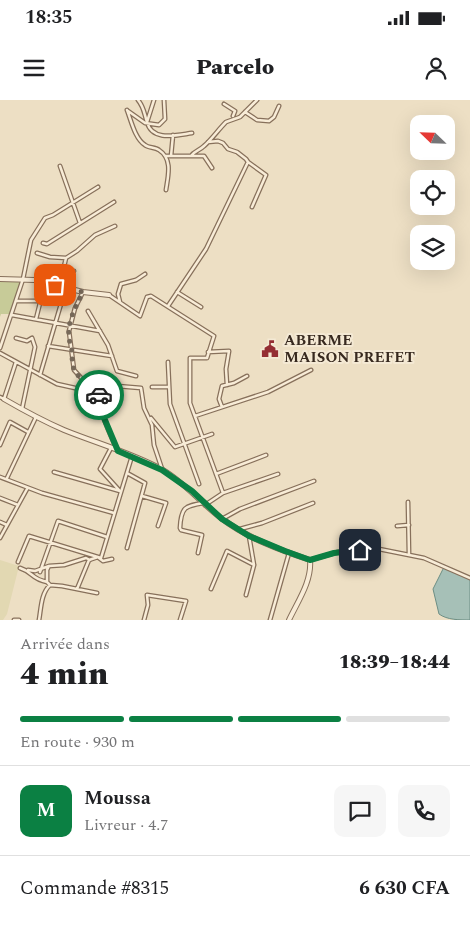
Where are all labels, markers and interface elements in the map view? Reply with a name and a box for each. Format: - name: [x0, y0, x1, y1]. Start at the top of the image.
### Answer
- text: 18:35: [25, 3, 73, 32]
- text: Parcelo: [196, 51, 274, 84]
- icon: menu: [20, 54, 48, 82]
- icon: person: [422, 54, 450, 82]
- north arrow: [410, 115, 455, 160]
- map controls: [410, 115, 455, 270]
- button: locate: [410, 170, 455, 215]
- button: layers: [410, 225, 455, 270]
- pin: [34, 264, 76, 306]
- icon: bag: [41, 271, 69, 299]
- place label: ABERME MAISON PREFET: [284, 329, 415, 369]
- public building icon: ABERME MAISON PREFET: [260, 339, 280, 359]
- courier: [74, 370, 124, 420]
- icon: car: [85, 381, 113, 409]
- pin: [339, 529, 381, 571]
- icon: home: [346, 536, 374, 564]
- text: Arrivée dans: [20, 632, 110, 656]
- text: 18:39–18:44: [339, 648, 450, 677]
- text: 4 min: [20, 650, 108, 699]
- text: En route · 930 m: [20, 730, 135, 754]
- text: Moussa: [84, 784, 151, 813]
- button: chat: [334, 785, 386, 837]
- button: phone: [398, 785, 450, 837]
- text: M: [37, 796, 55, 825]
- text: Livreur · 4.7: [84, 813, 168, 837]
- text: Commande #8315: [20, 874, 169, 903]
- text: 6 630 CFA: [359, 874, 450, 903]

